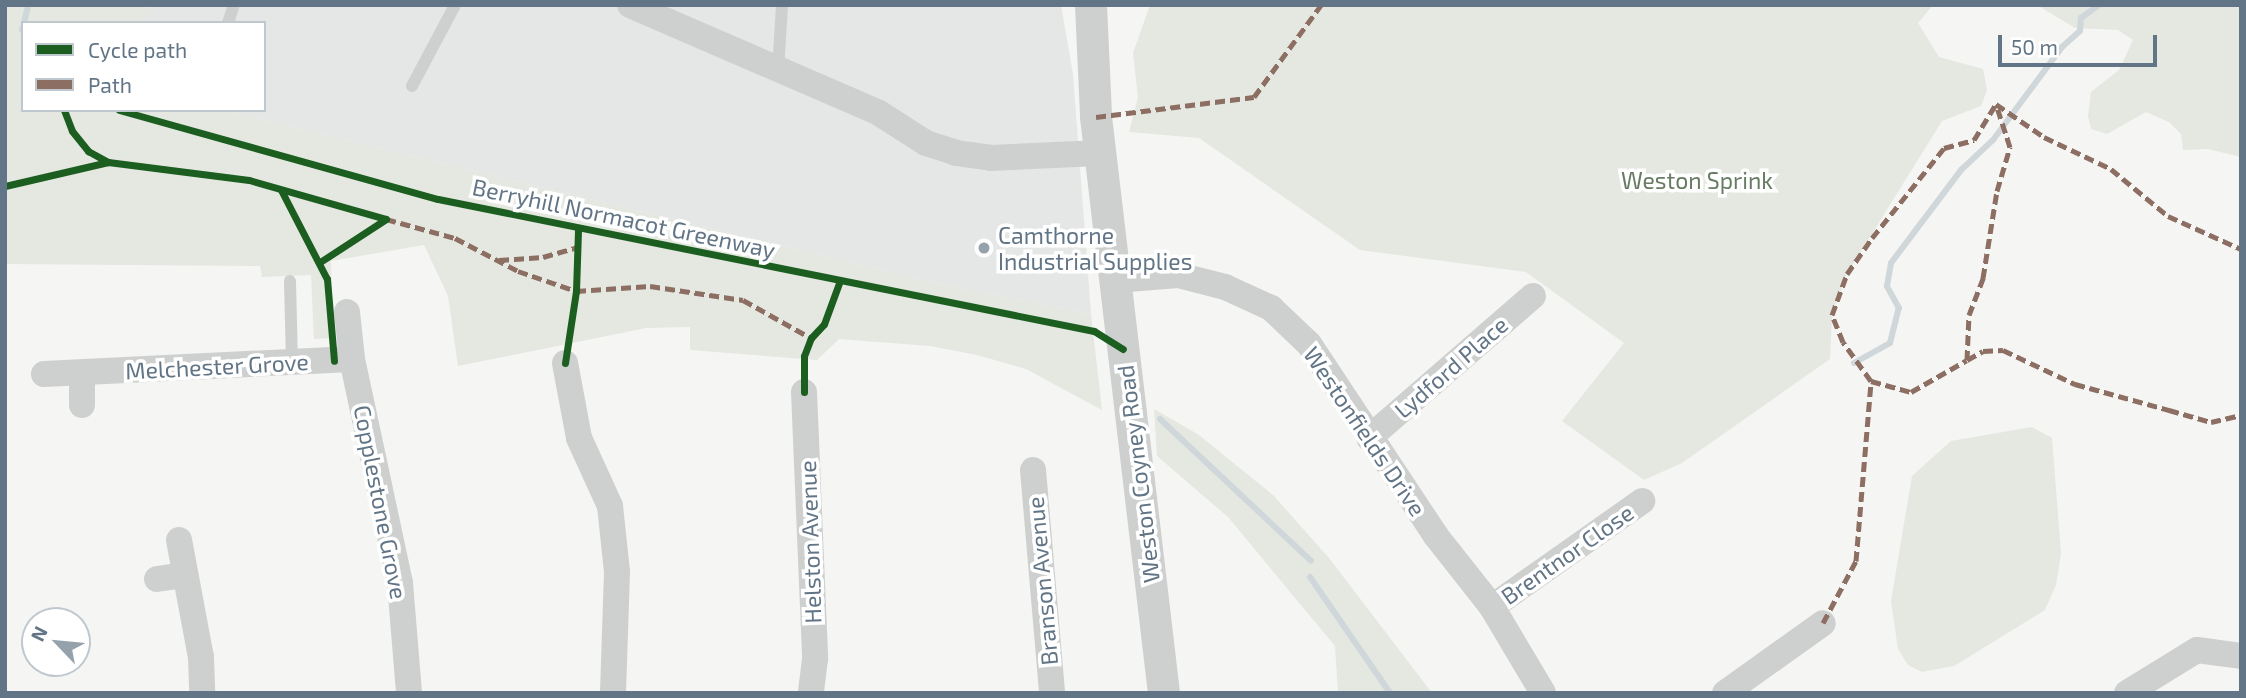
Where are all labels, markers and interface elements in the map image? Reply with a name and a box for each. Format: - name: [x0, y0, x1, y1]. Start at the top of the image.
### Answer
- legend: [21, 21, 266, 112]
- scale bar: [2001, 21, 2160, 65]
- text: 50 m: [2011, 34, 2058, 59]
- text: Cycle path: [88, 37, 187, 62]
- text: Path: [88, 72, 132, 97]
- park label: Weston Sprink: [1621, 166, 1773, 194]
- street label: Berryhill Normacot Greenway: [470, 172, 778, 264]
- place label: Camthorne Industrial Supplies: [998, 221, 1193, 275]
- marker: Camthorne Industrial Supplies: [976, 240, 992, 256]
- street label: Lydford Place: [1389, 310, 1513, 424]
- street label: Westonfields Drive: [1298, 341, 1432, 521]
- street label: Melchester Grove: [124, 347, 310, 385]
- street label: Weston Coyney Road: [1111, 363, 1165, 585]
- street label: Copplestone Grove: [349, 403, 413, 601]
- street label: Helston Avenue: [793, 460, 827, 624]
- street label: Branson Avenue: [1021, 495, 1063, 667]
- street label: Brentnor Close: [1495, 498, 1639, 610]
- north arrow: [21, 607, 91, 677]
- text: N: [25, 622, 52, 645]

